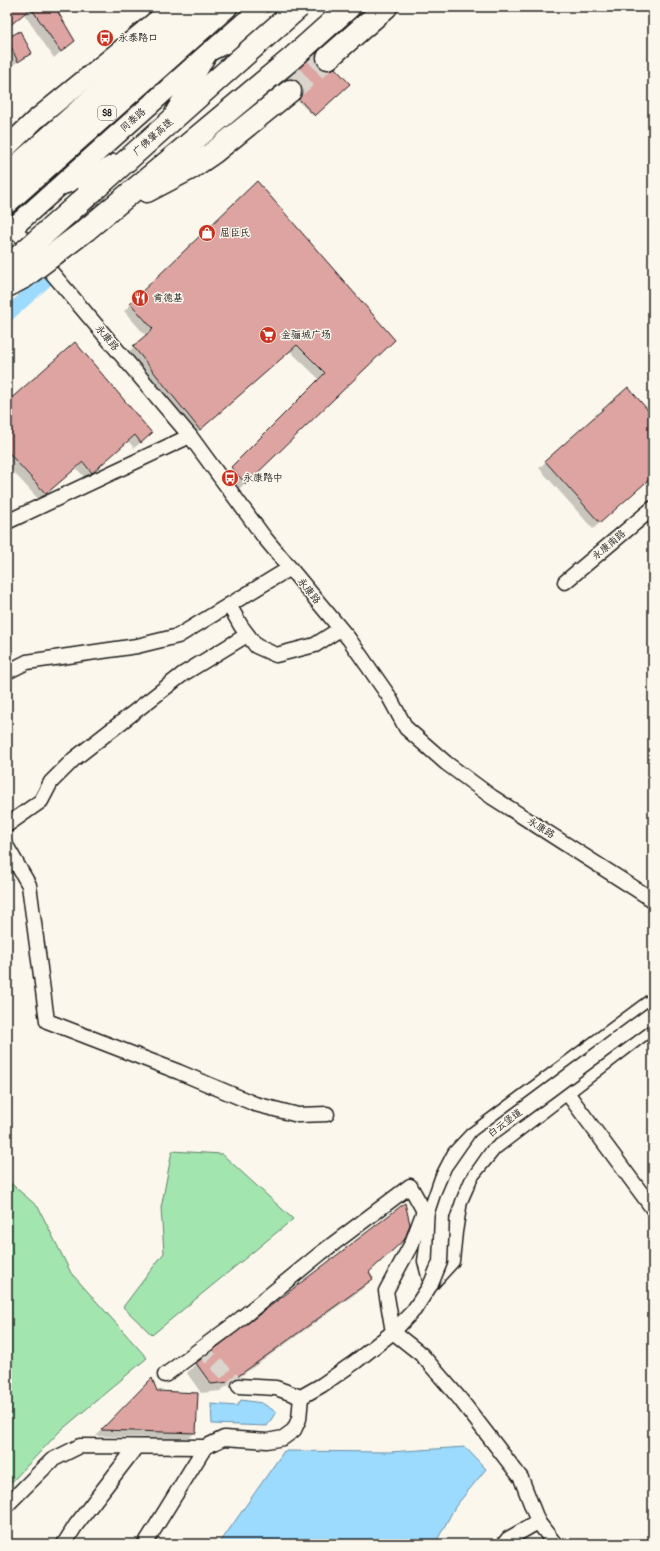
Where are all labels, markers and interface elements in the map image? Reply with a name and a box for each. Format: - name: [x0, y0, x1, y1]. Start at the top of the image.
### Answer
- bus stop icon: 永泰路口: [95, 28, 115, 48]
- place label: 永泰路口: [118, 32, 158, 44]
- road number: S8: [98, 106, 116, 120]
- street label: 同泰路: [118, 106, 148, 134]
- street label: 广佛肇高速: [130, 116, 176, 158]
- shop icon: 屈臣氏: [197, 223, 217, 243]
- place label: 屈臣氏: [220, 227, 250, 239]
- restaurant icon: 肯德基: [130, 288, 150, 308]
- place label: 肯德基: [153, 292, 183, 304]
- street label: 永康路: [93, 323, 121, 353]
- supermarket icon: 金骊城广场: [258, 325, 278, 345]
- place label: 金骊城广场: [281, 329, 331, 341]
- bus stop icon: 永康路中: [220, 468, 240, 488]
- place label: 永康路中: [243, 472, 283, 484]
- street label: 永康南路: [590, 528, 628, 562]
- street label: 永康路: [295, 576, 323, 606]
- street label: 永康路: [525, 815, 557, 841]
- street label: 白云堡道: [485, 1106, 525, 1140]

